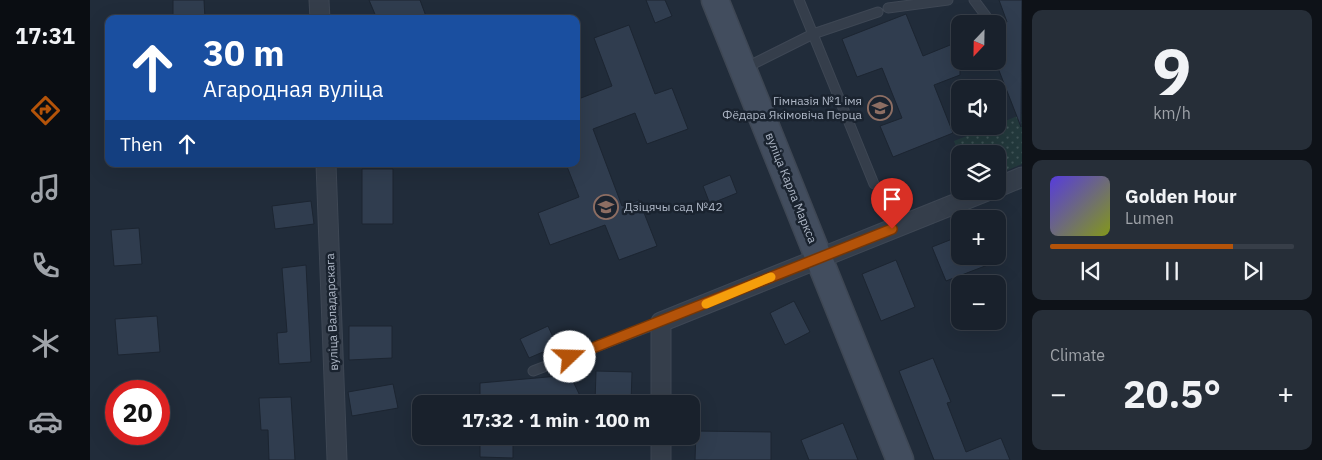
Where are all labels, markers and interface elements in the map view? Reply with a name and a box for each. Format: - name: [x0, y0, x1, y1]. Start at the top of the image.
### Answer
- north arrow: [951, 15, 1006, 70]
- map controls: [951, 15, 1006, 330]
- text: 17:31: [15, 21, 75, 50]
- text: 9: [1152, 28, 1192, 113]
- text: 30 m: [203, 30, 285, 76]
- icon: ahead: [120, 35, 185, 100]
- text: Агародная вуліца: [203, 74, 384, 103]
- button: sound: [951, 80, 1006, 135]
- icon: directions: [28, 93, 63, 128]
- place label: Гімназія №1 імя Фёдара Якімовіча Перца: [722, 93, 863, 122]
- school or university icon: Гімназія №1 імя Фёдара Якімовіча Перца: [867, 95, 893, 121]
- text: km/h: [1153, 103, 1191, 123]
- icon: ahead: [173, 130, 201, 158]
- street label: вуліца Карла Маркса: [762, 130, 821, 246]
- text: Then: [120, 132, 163, 156]
- button: layers: [951, 145, 1006, 200]
- icon: music: [28, 171, 63, 206]
- pin: [871, 178, 913, 229]
- text: Golden Hour: [1125, 184, 1237, 208]
- icon: arrive: [878, 185, 906, 213]
- school or university icon: Дзіцячы сад №42: [593, 194, 619, 220]
- place label: Дзіцячы сад №42: [624, 199, 723, 214]
- text: Lumen: [1125, 208, 1174, 228]
- button: +: [951, 210, 1006, 265]
- icon: phone: [28, 248, 63, 283]
- street label: вуліца Валадарскага: [322, 253, 341, 371]
- icon: previous: [1077, 257, 1105, 285]
- icon: pause: [1158, 257, 1186, 285]
- icon: next: [1239, 257, 1267, 285]
- button: −: [951, 275, 1006, 330]
- icon: climate: [28, 326, 63, 361]
- position arrow: [543, 330, 595, 382]
- text: Climate: [1050, 345, 1105, 365]
- text: 20.5°: [1123, 369, 1221, 418]
- text: −: [1050, 375, 1067, 412]
- text: +: [1277, 375, 1294, 412]
- speed limit sign: 20: [105, 380, 170, 445]
- icon: car: [28, 404, 63, 439]
- text: 17:32 · 1 min · 100 m: [462, 408, 650, 432]

